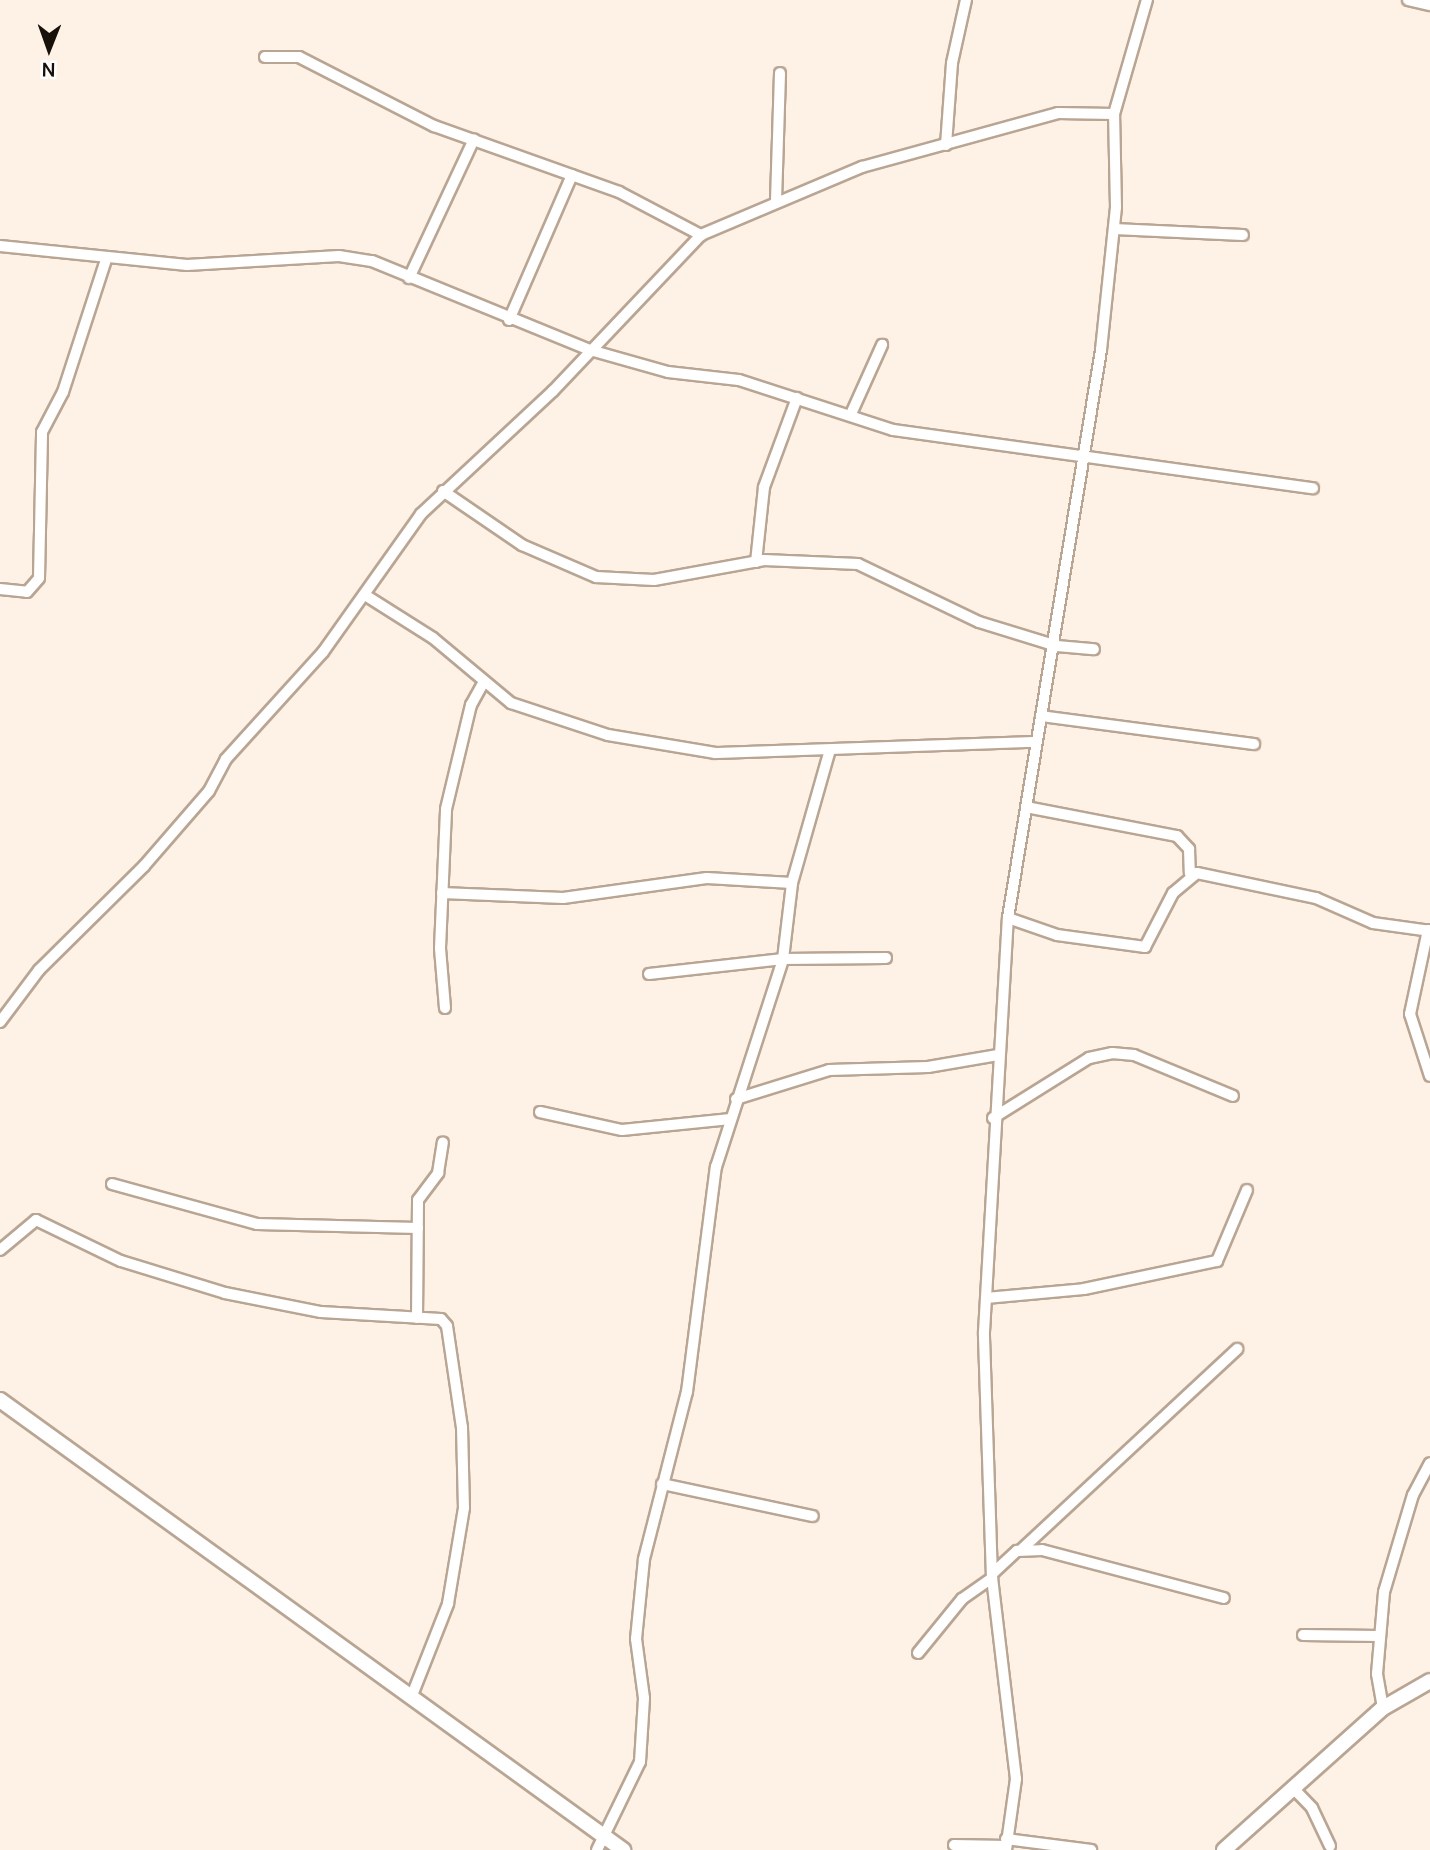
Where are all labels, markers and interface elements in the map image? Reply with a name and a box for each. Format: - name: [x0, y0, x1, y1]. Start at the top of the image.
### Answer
- north arrow: [14, 14, 84, 84]
- text: N: [42, 57, 56, 83]

